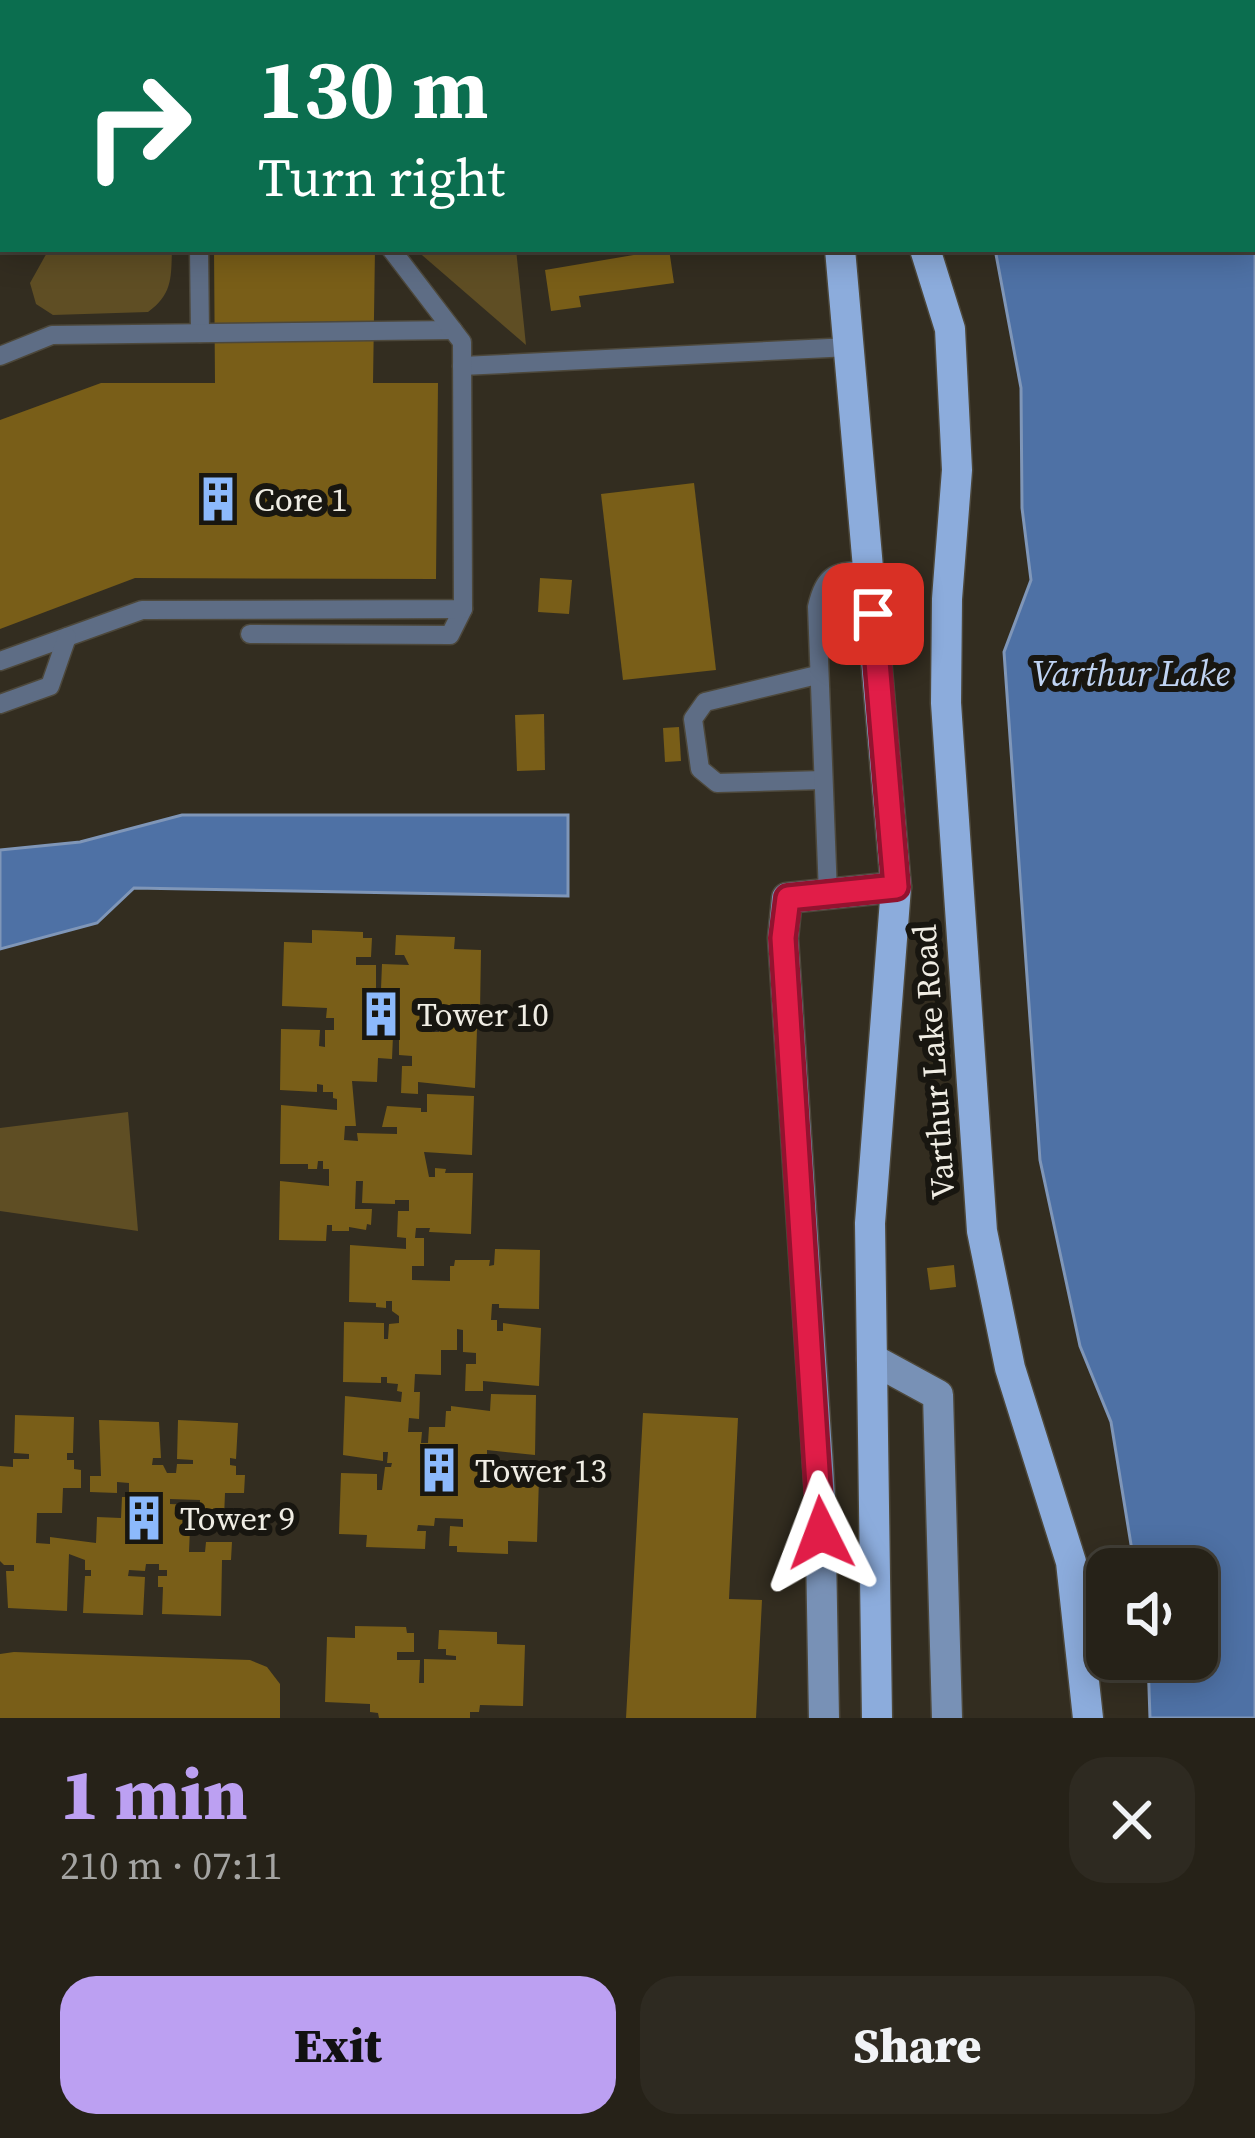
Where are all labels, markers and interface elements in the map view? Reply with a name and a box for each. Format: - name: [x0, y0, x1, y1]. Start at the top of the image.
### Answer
- text: 130 m: [258, 31, 489, 146]
- icon: right: [60, 48, 216, 204]
- text: Turn right: [258, 140, 505, 214]
- building icon: Core 1: [193, 474, 243, 524]
- place label: Core 1: [254, 477, 348, 522]
- pin: [822, 563, 924, 665]
- icon: arrive: [840, 581, 906, 647]
- water label: Varthur Lake: [1032, 649, 1230, 698]
- street label: Varthur Lake Road: [901, 923, 966, 1201]
- building icon: Tower 10: [356, 989, 406, 1039]
- place label: Tower 10: [417, 992, 549, 1037]
- building icon: Tower 13: [414, 1445, 464, 1495]
- place label: Tower 13: [475, 1448, 607, 1493]
- position arrow: [758, 1470, 884, 1596]
- building icon: Tower 9: [119, 1493, 169, 1543]
- place label: Tower 9: [180, 1496, 295, 1541]
- map controls: [1086, 1548, 1218, 1680]
- button: sound: [1086, 1548, 1218, 1680]
- text: 1 min: [60, 1744, 248, 1843]
- button: close: [1069, 1757, 1195, 1883]
- text: 210 m · 07:11: [60, 1839, 282, 1892]
- button: Exit: [60, 1976, 616, 2114]
- button: Share: [640, 1976, 1195, 2114]

